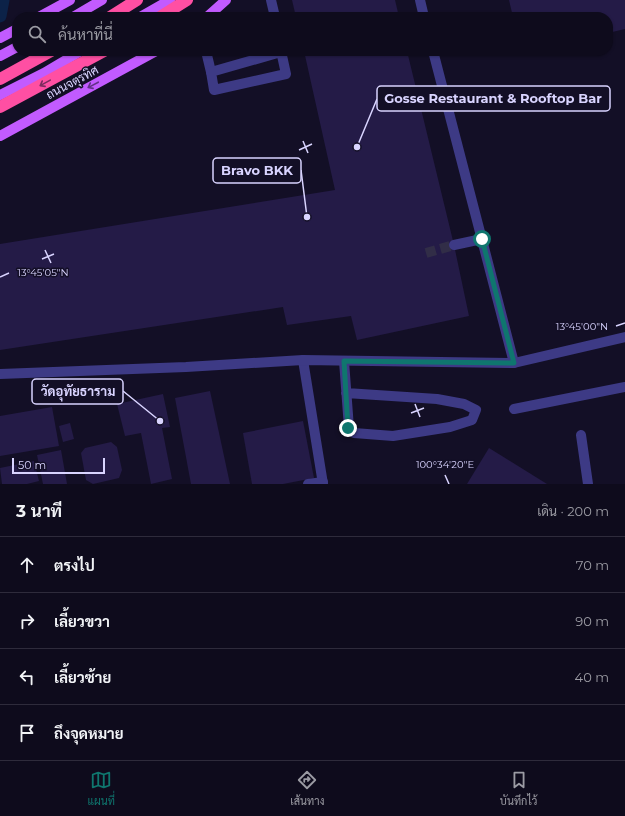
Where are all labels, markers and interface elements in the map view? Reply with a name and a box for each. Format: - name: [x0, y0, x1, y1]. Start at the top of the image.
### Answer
- search box: [12, 12, 613, 56]
- icon: search: [26, 23, 48, 45]
- text: ค้นหาที่นี่: [58, 25, 113, 44]
- street label: ถนนจตุรทิศ: [43, 62, 102, 104]
- one-way arrow: [39, 80, 51, 88]
- one-way arrow: [87, 82, 99, 90]
- callout: Gosse Restaurant & Rooftop Bar: [377, 86, 610, 111]
- text: Gosse Restaurant & Rooftop Bar: [384, 90, 602, 106]
- callout: Bravo BKK: [213, 158, 301, 183]
- text: Bravo BKK: [221, 162, 293, 178]
- route start: [473, 230, 491, 248]
- text: 13°45'05"N: [17, 266, 69, 279]
- text: 13°45'00"N: [556, 320, 608, 333]
- callout: วัดอุทัยธาราม: [32, 379, 123, 404]
- text: วัดอุทัยธาราม: [41, 383, 115, 402]
- route end: [339, 419, 357, 437]
- scale bar: [12, 456, 105, 475]
- text: 50 m: [18, 458, 46, 472]
- text: 100°34'20"E: [416, 458, 474, 471]
- text: 3 นาที: [16, 501, 62, 521]
- text: เดิน · 200 m: [537, 503, 609, 519]
- icon: ahead: [16, 554, 38, 576]
- text: ตรงไป: [54, 556, 95, 575]
- text: 70 m: [576, 557, 609, 573]
- icon: right: [16, 610, 38, 632]
- text: เลี้ยวขวา: [54, 612, 110, 631]
- text: 90 m: [575, 613, 609, 629]
- icon: left: [16, 666, 38, 688]
- text: เลี้ยวซ้าย: [54, 668, 111, 687]
- text: 40 m: [575, 669, 609, 685]
- icon: arrive: [16, 722, 38, 744]
- text: ถึงจุดหมาย: [54, 724, 124, 743]
- tab: แผนที่: [88, 769, 115, 808]
- tab: เส้นทาง: [290, 769, 325, 808]
- tab: บันทึกไว้: [500, 769, 537, 808]

